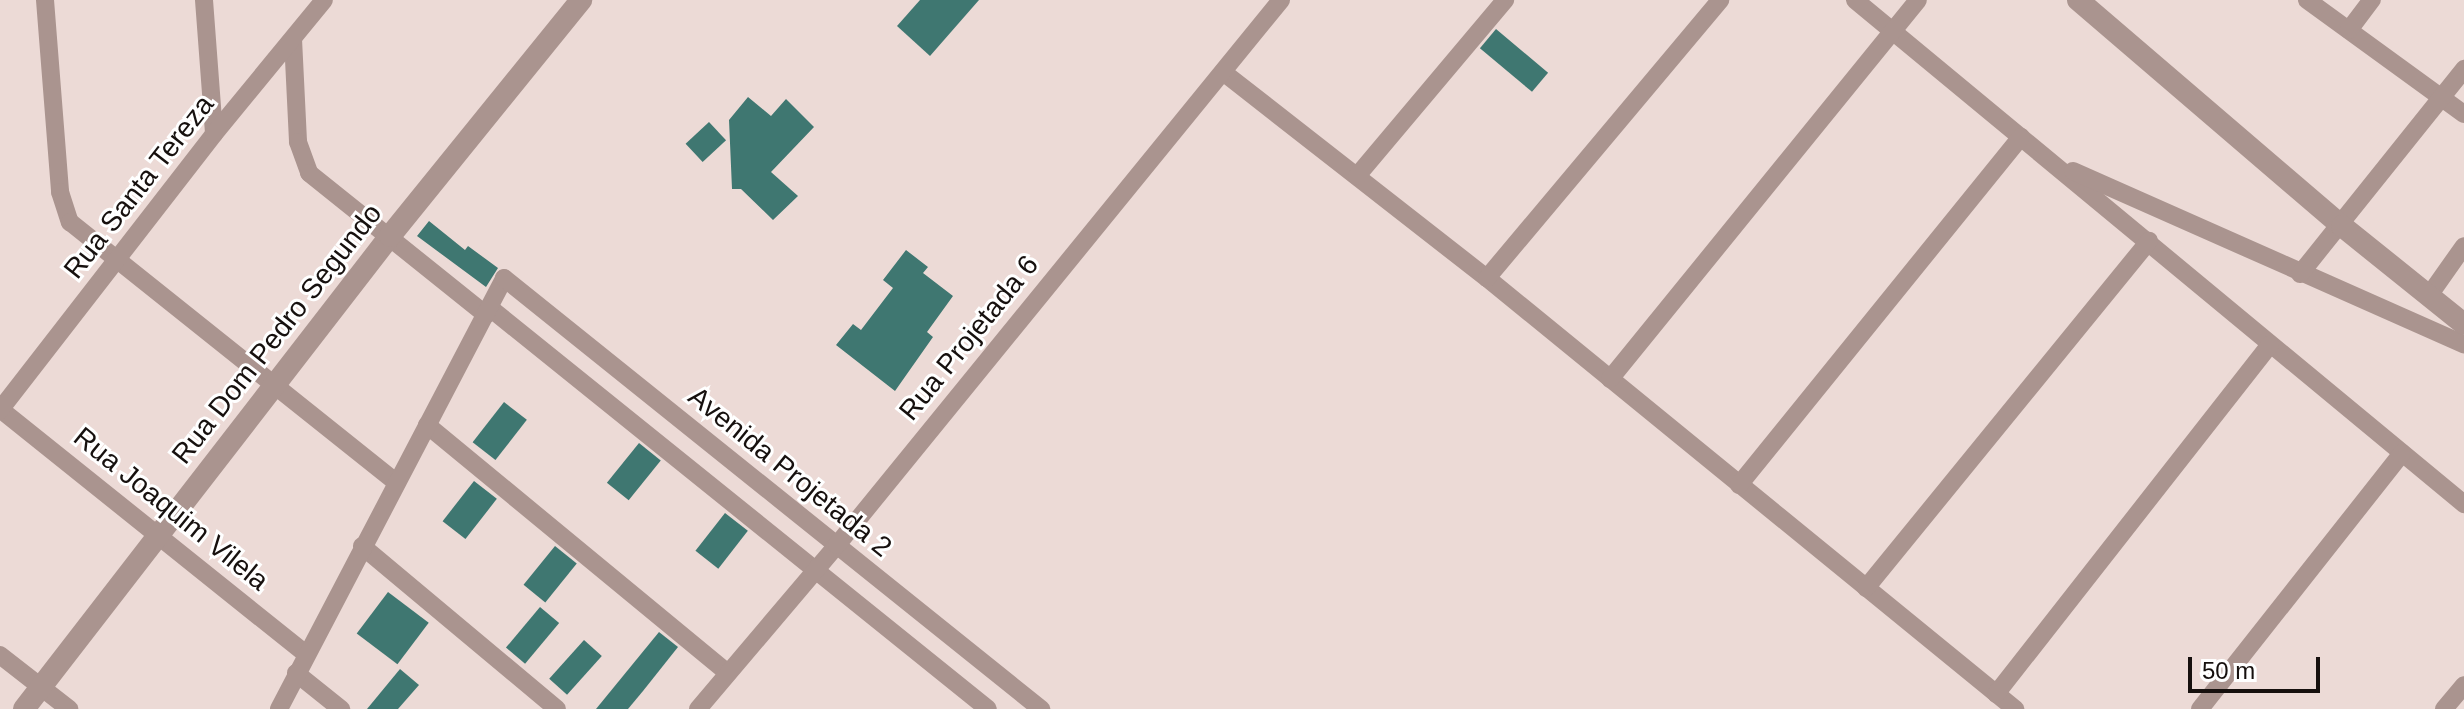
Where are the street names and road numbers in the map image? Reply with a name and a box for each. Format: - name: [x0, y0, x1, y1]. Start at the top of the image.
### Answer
- street label: Rua Santa Tereza: [57, 88, 221, 286]
- street label: Rua Dom Pedro Segundo: [165, 197, 389, 471]
- street label: Rua Projetada 6: [892, 249, 1046, 427]
- street label: Avenida Projetada 2: [682, 380, 898, 564]
- street label: Rua Joaquim Vilela: [67, 420, 275, 598]

